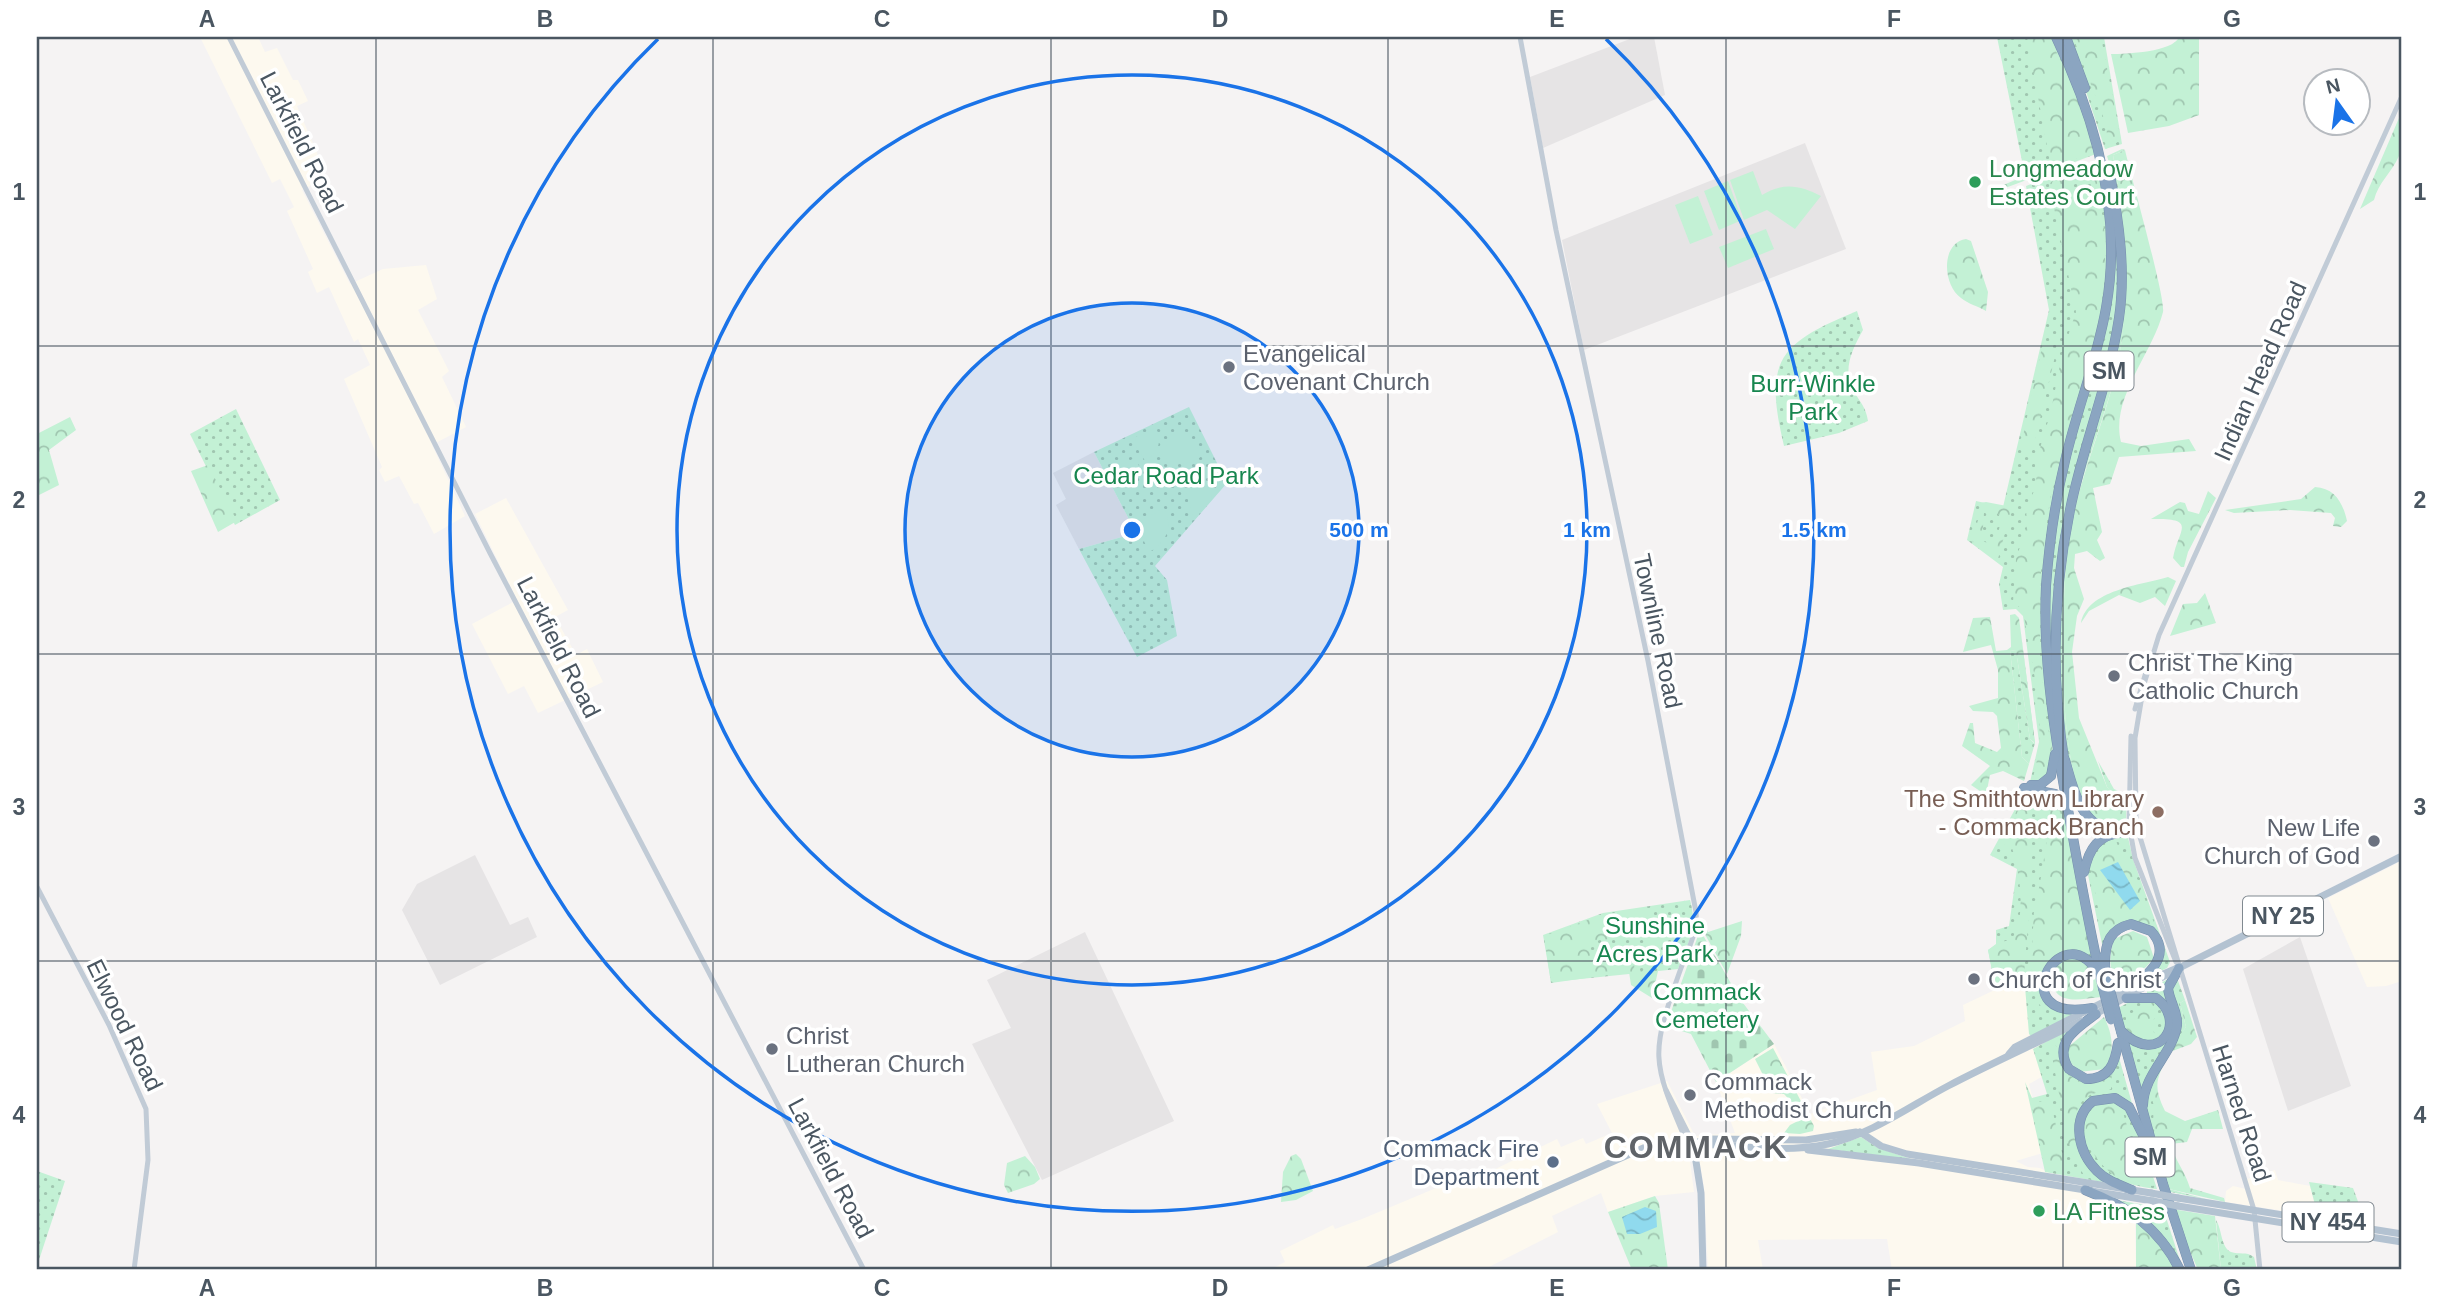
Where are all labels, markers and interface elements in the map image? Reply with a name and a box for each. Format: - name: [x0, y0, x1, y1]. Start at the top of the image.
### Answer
- text: A: [199, 6, 215, 32]
- text: B: [537, 6, 553, 32]
- text: C: [874, 6, 890, 32]
- text: D: [1212, 6, 1228, 32]
- text: E: [1549, 6, 1565, 32]
- text: F: [1887, 6, 1901, 32]
- text: G: [2223, 6, 2241, 32]
- north arrow: [2302, 66, 2372, 136]
- street label: Larkfield Road: [255, 67, 349, 217]
- text: N: [2324, 74, 2342, 98]
- place label: Longmeadow Estates Court: [1989, 155, 2135, 210]
- marker: Longmeadow Estates Court: [1967, 174, 1983, 190]
- text: 1: [13, 179, 26, 205]
- text: 1: [2414, 179, 2427, 205]
- street label: Indian Head Road: [2208, 277, 2312, 465]
- place label: Evangelical Covenant Church: [1243, 340, 1430, 395]
- road number: SM: [2084, 352, 2134, 390]
- marker: Evangelical Covenant Church: [1221, 359, 1237, 375]
- park label: Burr-Winkle Park: [1750, 370, 1876, 425]
- park label: Cedar Road Park: [1073, 462, 1260, 489]
- text: 2: [13, 487, 25, 513]
- text: 2: [2414, 487, 2426, 513]
- centre of rings: [1120, 518, 1144, 542]
- text: 500 m: [1329, 518, 1389, 541]
- text: 1 km: [1563, 518, 1611, 541]
- text: 1.5 km: [1781, 518, 1847, 541]
- street label: Townline Road: [1628, 551, 1688, 711]
- street label: Larkfield Road: [512, 572, 606, 722]
- place label: Christ The King Catholic Church: [2128, 649, 2299, 704]
- marker: Christ The King Catholic Church: [2106, 668, 2122, 684]
- place label: The Smithtown Library - Commack Branch: [1904, 785, 2144, 840]
- text: 3: [13, 794, 25, 820]
- text: 3: [2414, 794, 2426, 820]
- marker: The Smithtown Library - Commack Branch: [2150, 804, 2166, 820]
- place label: New Life Church of God: [2204, 814, 2360, 869]
- marker: New Life Church of God: [2366, 833, 2382, 849]
- road number: NY 25: [2243, 897, 2323, 936]
- park label: Sunshine Acres Park: [1596, 912, 1715, 967]
- street label: Elwood Road: [82, 955, 168, 1095]
- place label: Church of Christ: [1988, 966, 2162, 993]
- marker: Church of Christ: [1966, 971, 1982, 987]
- park label: Commack Cemetery: [1653, 978, 1762, 1033]
- place label: Christ Lutheran Church: [786, 1022, 965, 1077]
- marker: Christ Lutheran Church: [764, 1041, 780, 1057]
- street label: Harned Road: [2207, 1041, 2277, 1185]
- place label: Commack Methodist Church: [1704, 1068, 1892, 1123]
- marker: Commack Methodist Church: [1682, 1087, 1698, 1103]
- street label: Larkfield Road: [783, 1093, 879, 1243]
- text: 4: [13, 1102, 26, 1128]
- text: 4: [2414, 1102, 2427, 1128]
- district label: COMMACK: [1604, 1129, 1788, 1165]
- place label: Commack Fire Department: [1383, 1135, 1539, 1190]
- road number: SM: [2126, 1138, 2174, 1176]
- marker: Commack Fire Department: [1545, 1154, 1561, 1170]
- place label: LA Fitness: [2053, 1198, 2165, 1225]
- marker: LA Fitness: [2031, 1203, 2047, 1219]
- road number: NY 454: [2282, 1203, 2374, 1242]
- text: A: [199, 1275, 215, 1301]
- text: B: [537, 1275, 553, 1301]
- text: C: [874, 1275, 890, 1301]
- text: D: [1212, 1275, 1228, 1301]
- text: E: [1549, 1275, 1565, 1301]
- text: F: [1887, 1275, 1901, 1301]
- text: G: [2223, 1275, 2241, 1301]

